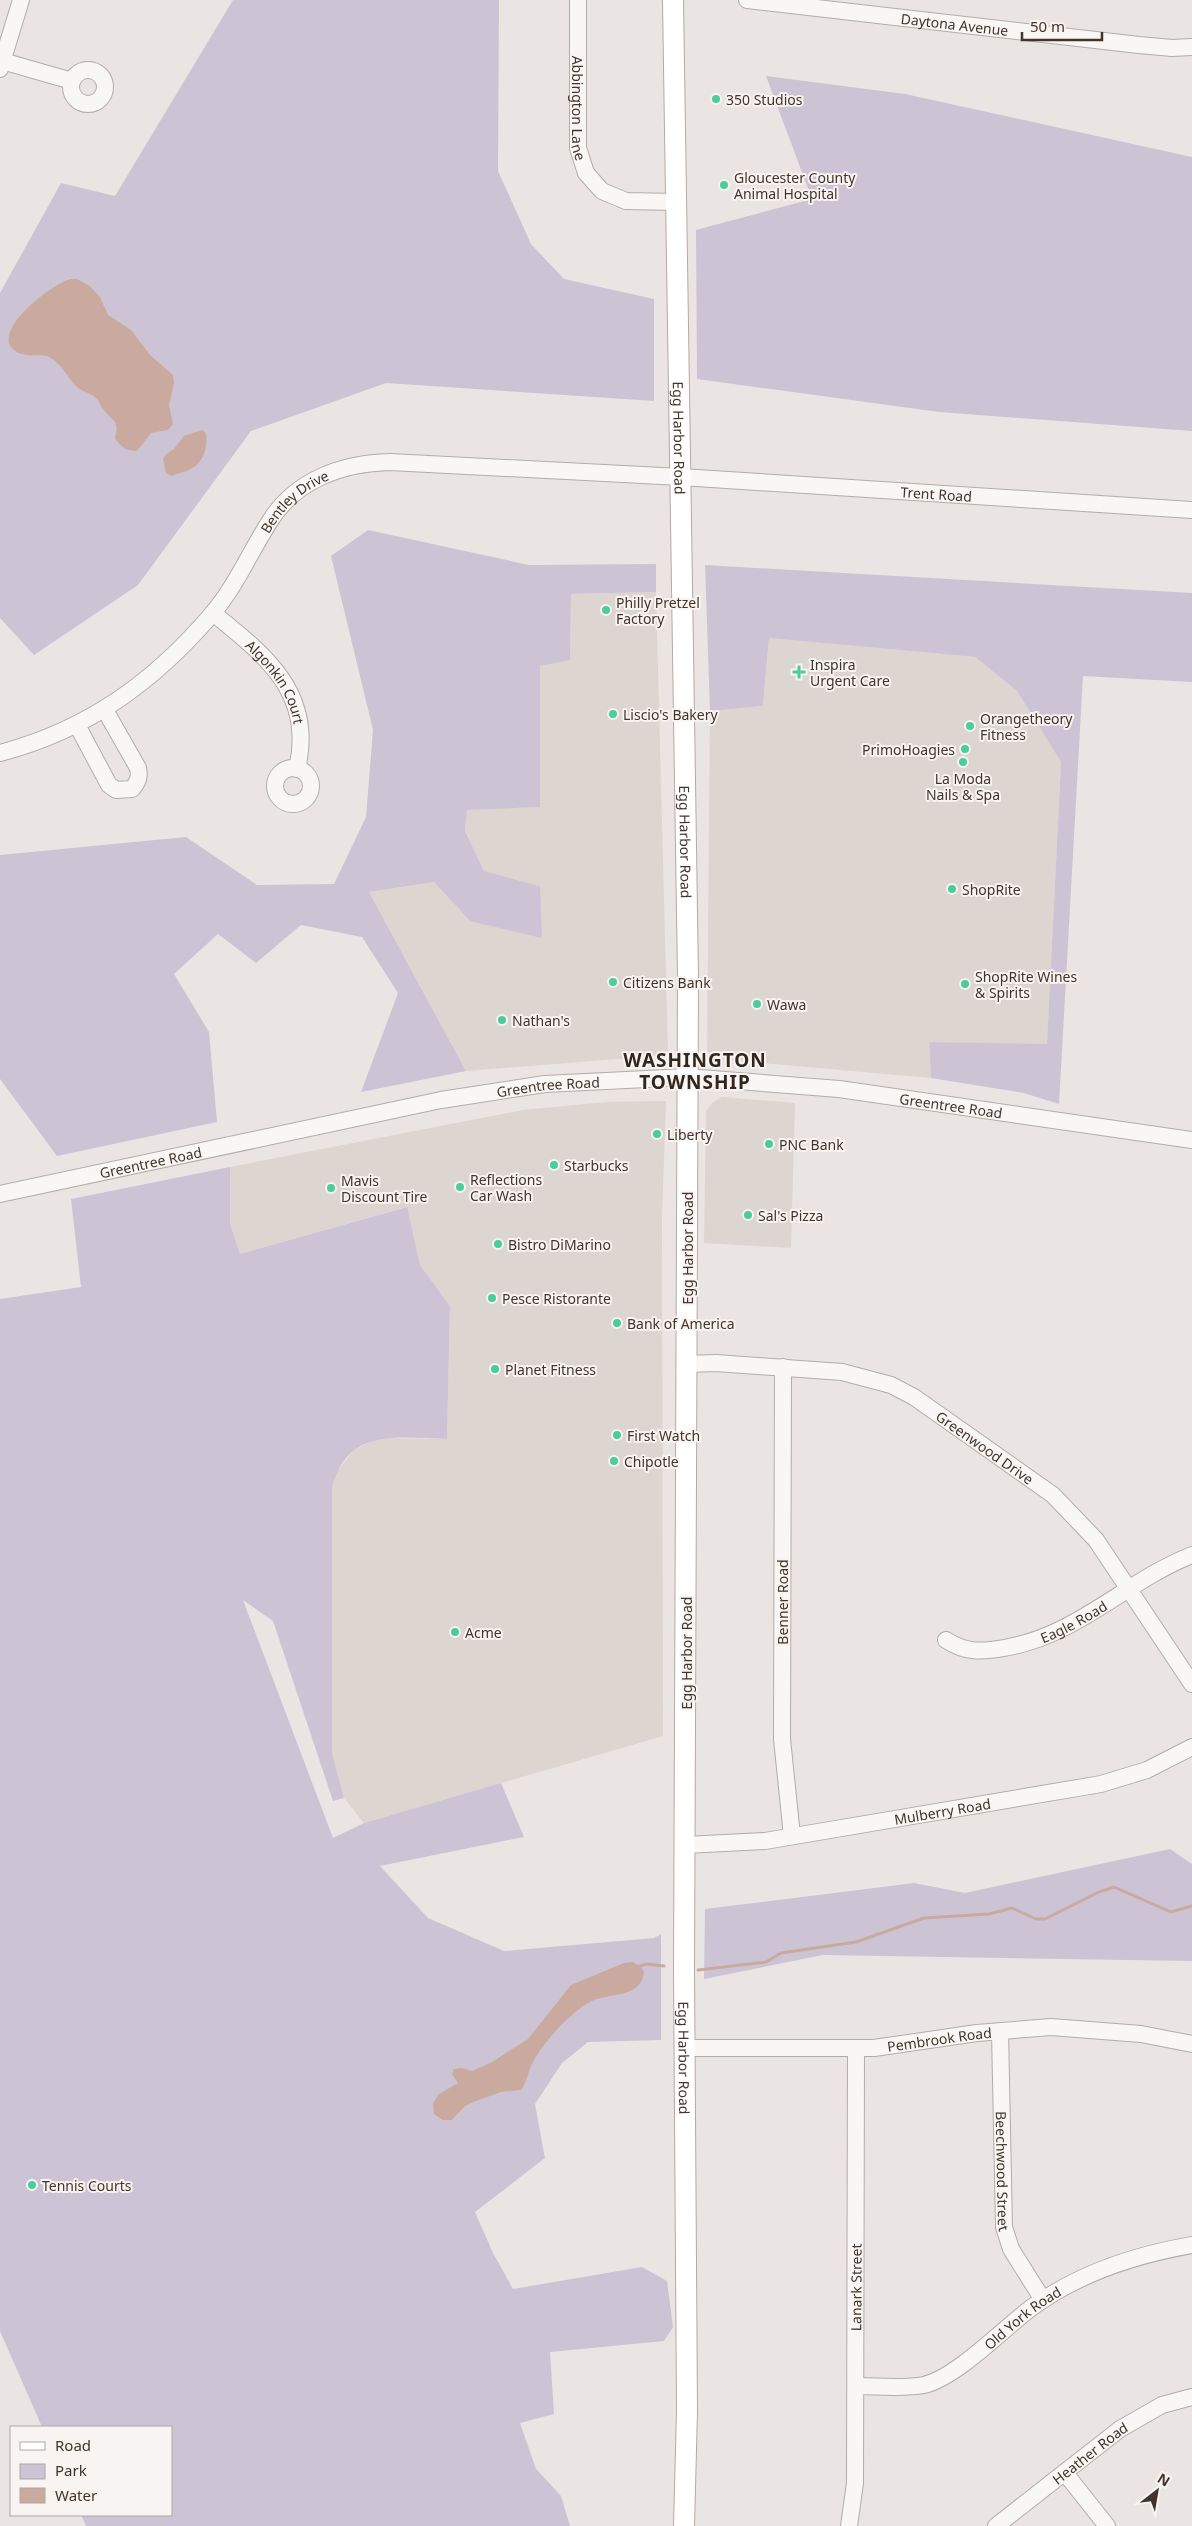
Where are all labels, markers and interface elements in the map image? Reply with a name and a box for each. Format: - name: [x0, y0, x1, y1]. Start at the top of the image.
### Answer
- street label: Daytona Avenue: [900, 8, 1010, 39]
- scale bar: [1022, 10, 1102, 42]
- text: 50 m: [1030, 16, 1065, 36]
- street label: Abbington Lane: [568, 56, 591, 163]
- place label: 350 Studios: [726, 90, 803, 109]
- marker: 350 Studios: [710, 93, 722, 105]
- place label: Gloucester County Animal Hospital: [734, 168, 856, 203]
- marker: Gloucester County Animal Hospital: [718, 179, 730, 191]
- street label: Egg Harbor Road: [669, 381, 690, 495]
- street label: Bentley Drive: [255, 465, 331, 536]
- street label: Trent Road: [900, 482, 973, 505]
- place label: Philly Pretzel Factory: [616, 593, 700, 628]
- marker: Philly Pretzel Factory: [600, 604, 612, 616]
- street label: Algonkin Court: [242, 635, 309, 725]
- place label: Inspira Urgent Care: [810, 655, 890, 690]
- marker: Inspira Urgent Care: [792, 665, 806, 679]
- place label: Liscio's Bakery: [623, 705, 718, 724]
- marker: Liscio's Bakery: [607, 708, 619, 720]
- place label: Orangetheory Fitness: [980, 709, 1073, 744]
- marker: Orangetheory Fitness: [964, 720, 976, 732]
- place label: PrimoHoagies: [862, 740, 955, 759]
- marker: PrimoHoagies: [959, 743, 971, 755]
- marker: La Moda Nails & Spa: [957, 756, 969, 768]
- place label: La Moda Nails & Spa: [926, 769, 1000, 804]
- street label: Egg Harbor Road: [676, 785, 696, 899]
- place label: ShopRite: [962, 880, 1021, 899]
- marker: ShopRite: [946, 883, 958, 895]
- place label: ShopRite Wines & Spirits: [975, 967, 1078, 1002]
- place label: Citizens Bank: [623, 973, 711, 992]
- marker: Citizens Bank: [607, 976, 619, 988]
- marker: ShopRite Wines & Spirits: [959, 978, 971, 990]
- place label: Wawa: [767, 995, 806, 1014]
- marker: Wawa: [751, 998, 763, 1010]
- place label: Nathan's: [512, 1011, 570, 1030]
- marker: Nathan's: [496, 1014, 508, 1026]
- district label: WASHINGTON TOWNSHIP: [623, 1047, 767, 1095]
- street label: Greentree Road: [495, 1072, 600, 1101]
- street label: Greentree Road: [898, 1088, 1004, 1122]
- place label: Liberty: [667, 1125, 713, 1144]
- marker: Liberty: [651, 1128, 663, 1140]
- place label: PNC Bank: [779, 1135, 844, 1154]
- marker: PNC Bank: [763, 1138, 775, 1150]
- street label: Greentree Road: [98, 1142, 203, 1182]
- place label: Starbucks: [564, 1156, 629, 1175]
- marker: Starbucks: [548, 1159, 560, 1171]
- place label: Reflections Car Wash: [470, 1170, 542, 1205]
- place label: Mavis Discount Tire: [341, 1171, 428, 1206]
- marker: Reflections Car Wash: [454, 1181, 466, 1193]
- marker: Mavis Discount Tire: [325, 1182, 337, 1194]
- street label: Egg Harbor Road: [678, 1192, 697, 1304]
- place label: Sal's Pizza: [758, 1206, 823, 1225]
- marker: Sal's Pizza: [742, 1209, 754, 1221]
- place label: Bistro DiMarino: [508, 1235, 611, 1254]
- marker: Bistro DiMarino: [492, 1238, 504, 1250]
- place label: Pesce Ristorante: [502, 1289, 611, 1308]
- marker: Pesce Ristorante: [486, 1292, 498, 1304]
- place label: Bank of America: [627, 1314, 735, 1333]
- marker: Bank of America: [611, 1317, 623, 1329]
- place label: Planet Fitness: [505, 1360, 596, 1379]
- marker: Planet Fitness: [489, 1363, 501, 1375]
- street label: Greenwood Drive: [933, 1406, 1038, 1488]
- place label: First Watch: [627, 1426, 700, 1445]
- marker: First Watch: [611, 1429, 623, 1441]
- place label: Chipotle: [624, 1452, 679, 1471]
- marker: Chipotle: [608, 1455, 620, 1467]
- street label: Benner Road: [773, 1559, 792, 1645]
- street label: Eagle Road: [1037, 1596, 1110, 1647]
- street label: Egg Harbor Road: [677, 1597, 696, 1709]
- place label: Acme: [465, 1623, 502, 1642]
- marker: Acme: [449, 1626, 461, 1638]
- street label: Mulberry Road: [893, 1793, 992, 1828]
- street label: Egg Harbor Road: [675, 2001, 694, 2114]
- street label: Pembrook Road: [886, 2022, 992, 2055]
- street label: Beechwood Street: [992, 2111, 1014, 2234]
- place label: Tennis Courts: [42, 2176, 132, 2195]
- marker: Tennis Courts: [26, 2179, 38, 2191]
- street label: Lanark Street: [846, 2244, 865, 2331]
- street label: Old York Road: [980, 2281, 1064, 2353]
- street label: Heather Road: [1048, 2417, 1131, 2488]
- legend: [10, 2426, 172, 2516]
- text: Road: [55, 2435, 91, 2455]
- text: Park: [55, 2460, 87, 2480]
- north arrow: [1132, 2466, 1182, 2516]
- text: N: [1154, 2468, 1174, 2491]
- text: Water: [55, 2485, 97, 2505]

